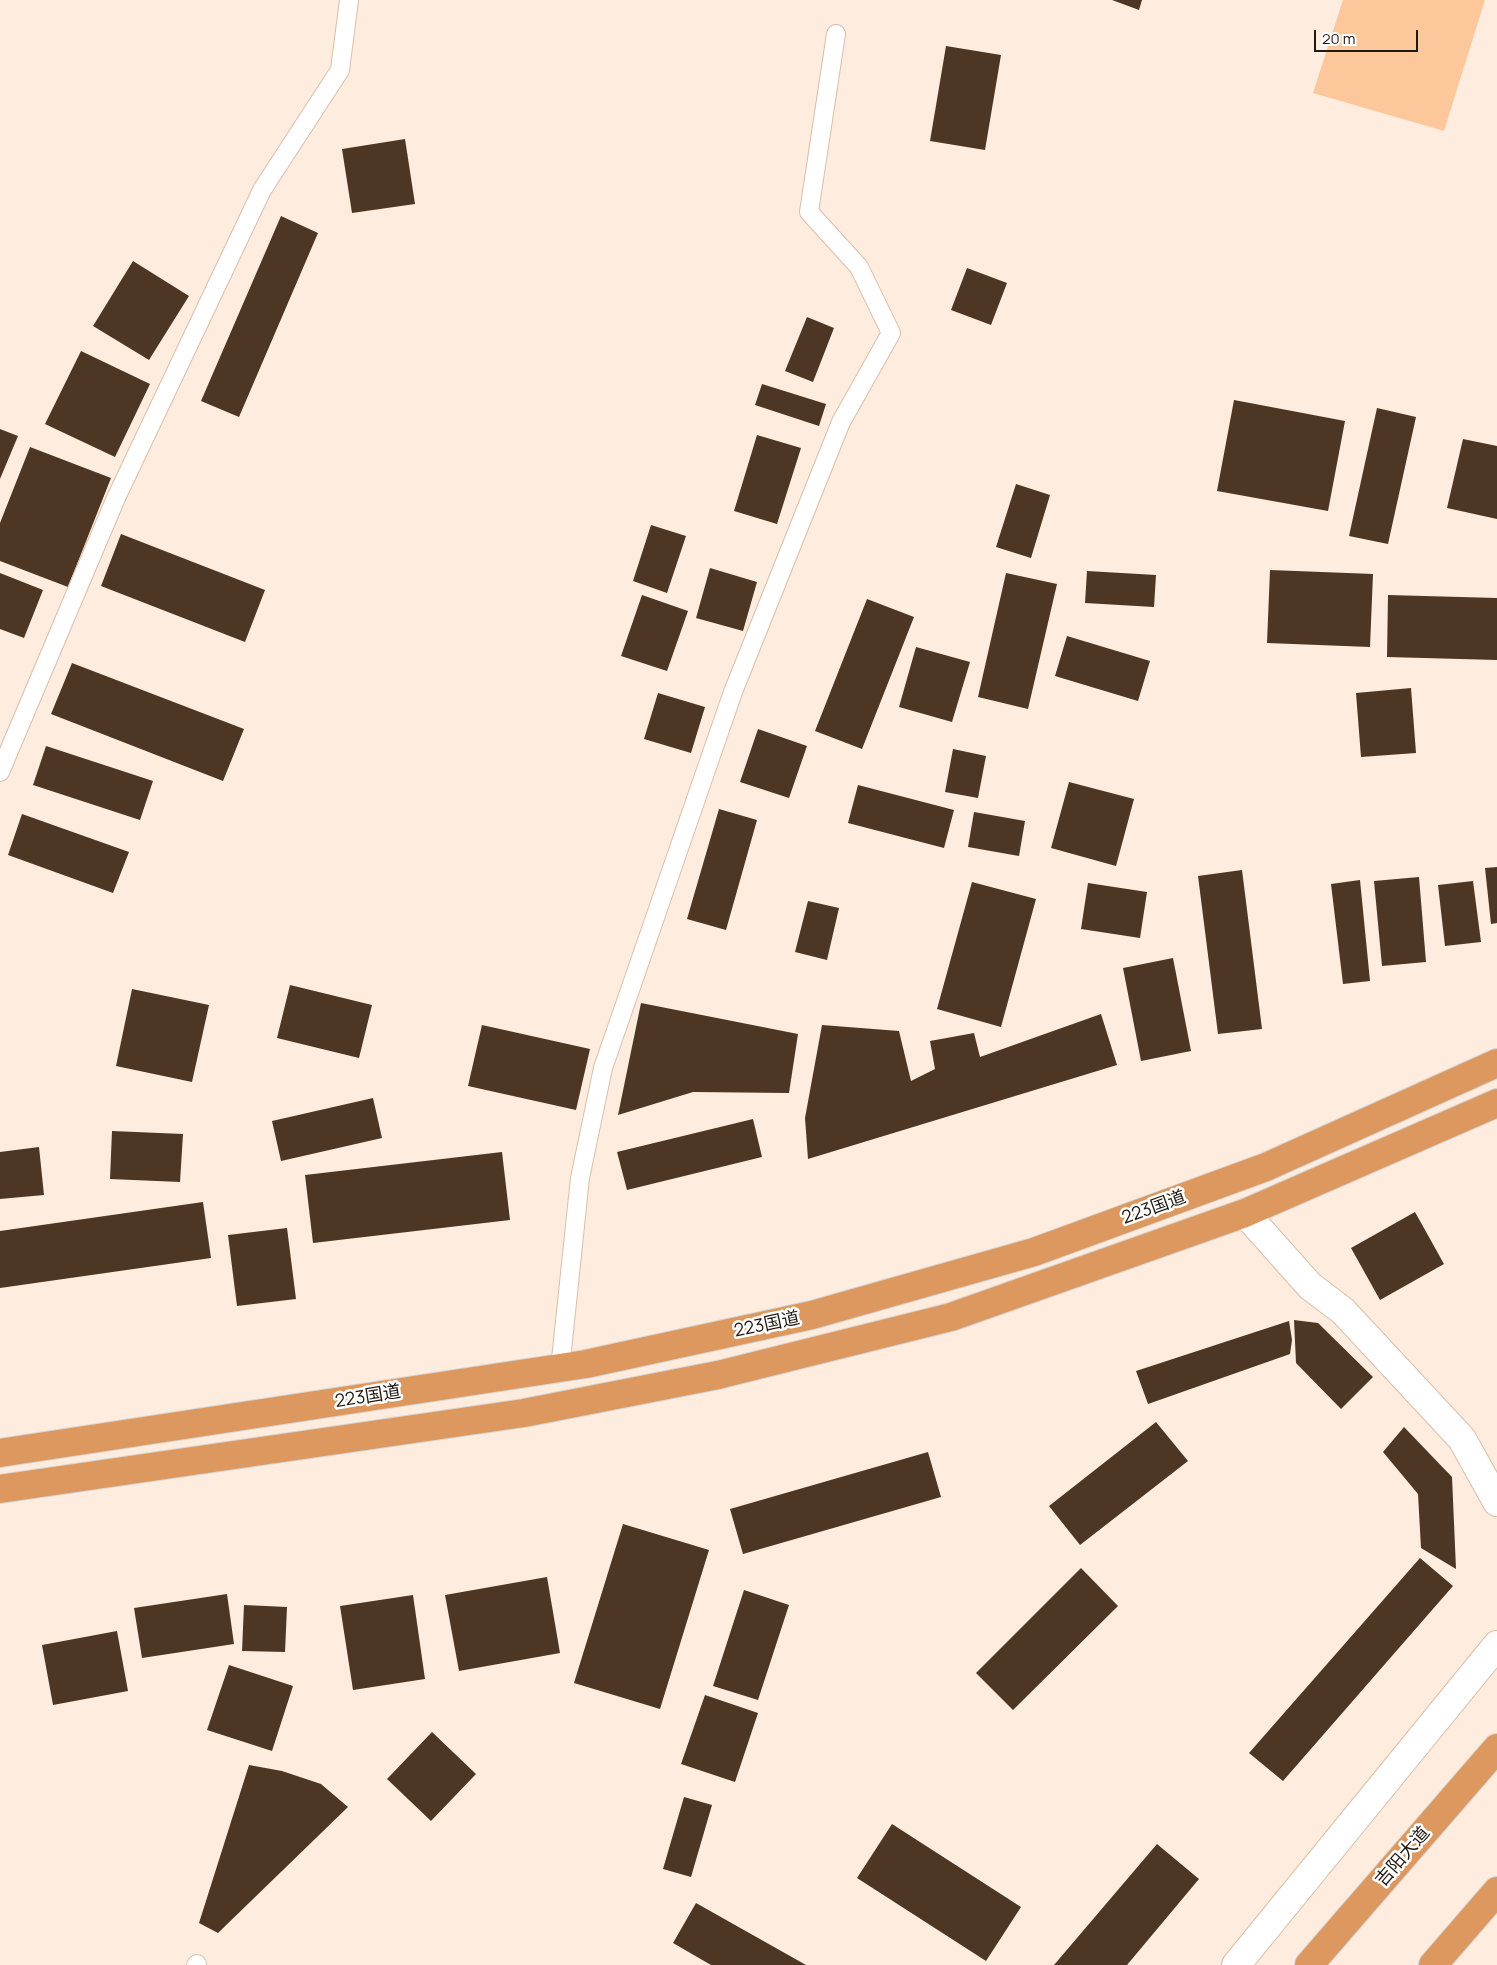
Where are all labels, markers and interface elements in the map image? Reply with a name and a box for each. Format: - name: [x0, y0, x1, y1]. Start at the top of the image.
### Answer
- scale bar: [1317, 20, 1421, 52]
- text: 20 m: [1322, 28, 1355, 49]
- street label: 223国道: [1119, 1186, 1189, 1230]
- street label: 223国道: [732, 1308, 802, 1342]
- street label: 223国道: [333, 1381, 403, 1413]
- street label: 吉阳大道: [1371, 1823, 1435, 1891]

